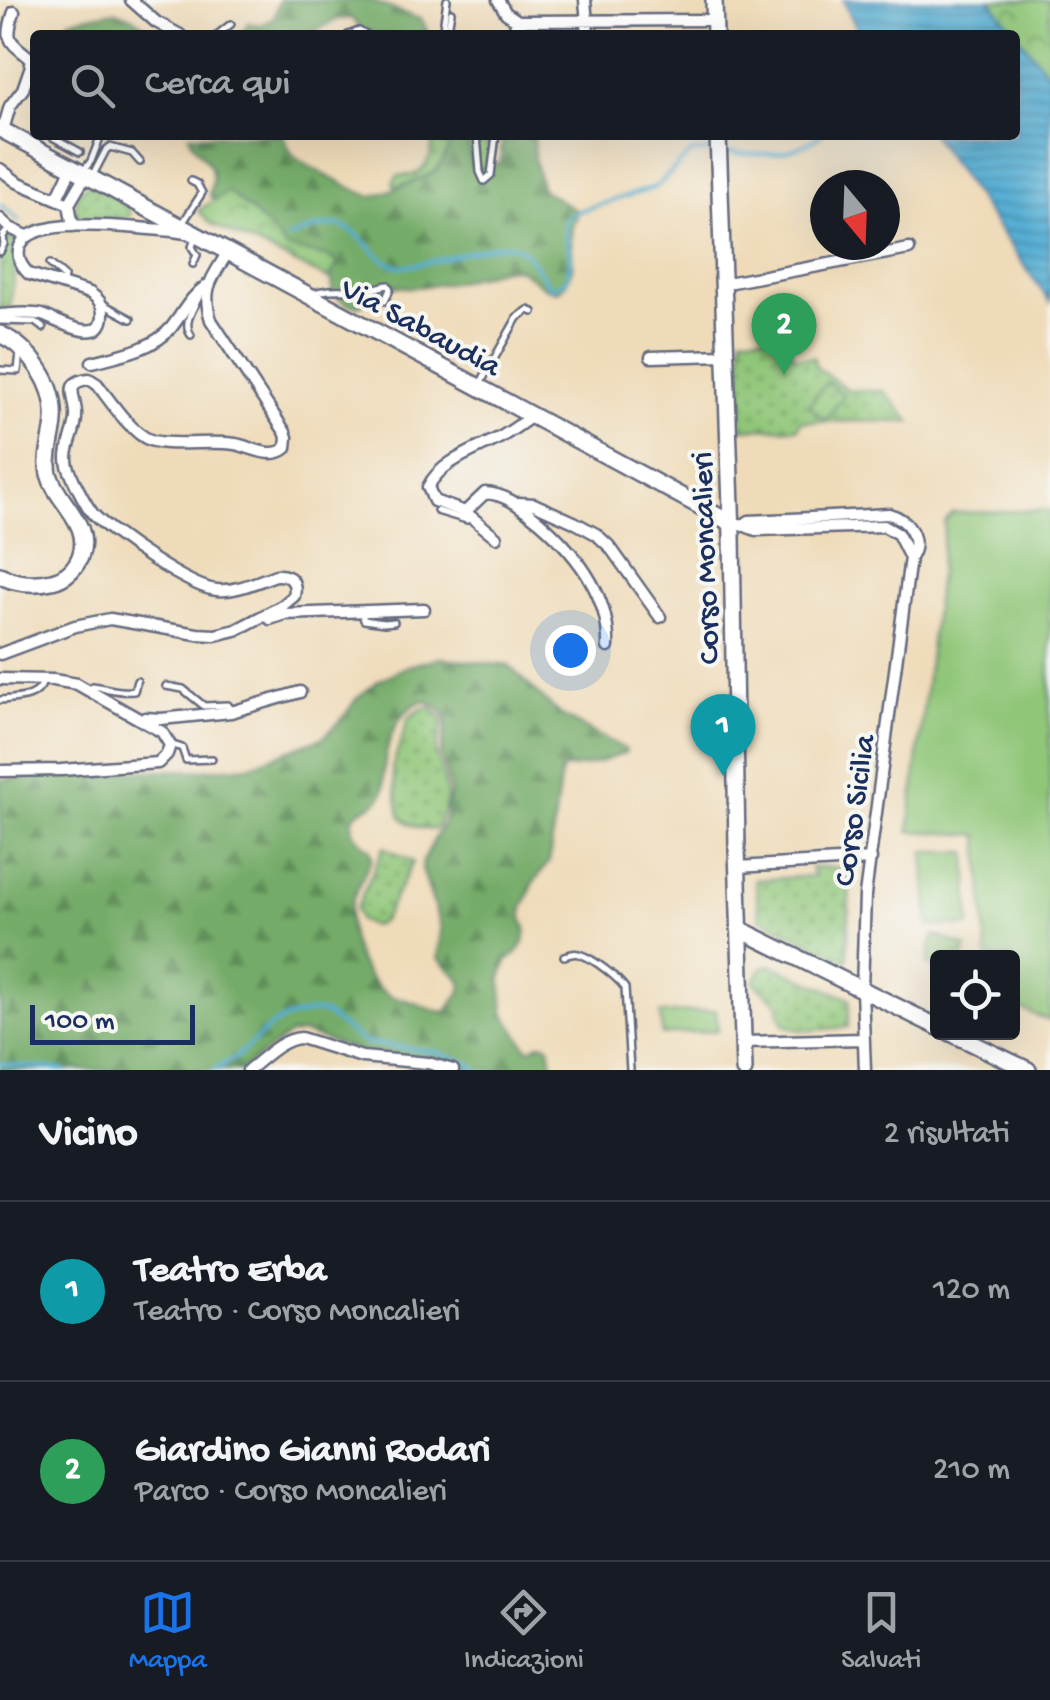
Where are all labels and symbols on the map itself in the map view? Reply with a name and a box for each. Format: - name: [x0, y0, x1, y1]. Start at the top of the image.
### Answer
- north arrow: [810, 170, 900, 260]
- street label: Via Sabaudia: [332, 271, 507, 388]
- pin: 2: [752, 292, 816, 375]
- street label: Corso Moncalieri: [685, 451, 731, 665]
- your location: [545, 625, 596, 676]
- pin: 1: [690, 694, 756, 776]
- street label: Corso Sicilia: [828, 731, 887, 889]
- scale bar: [30, 1000, 195, 1044]

